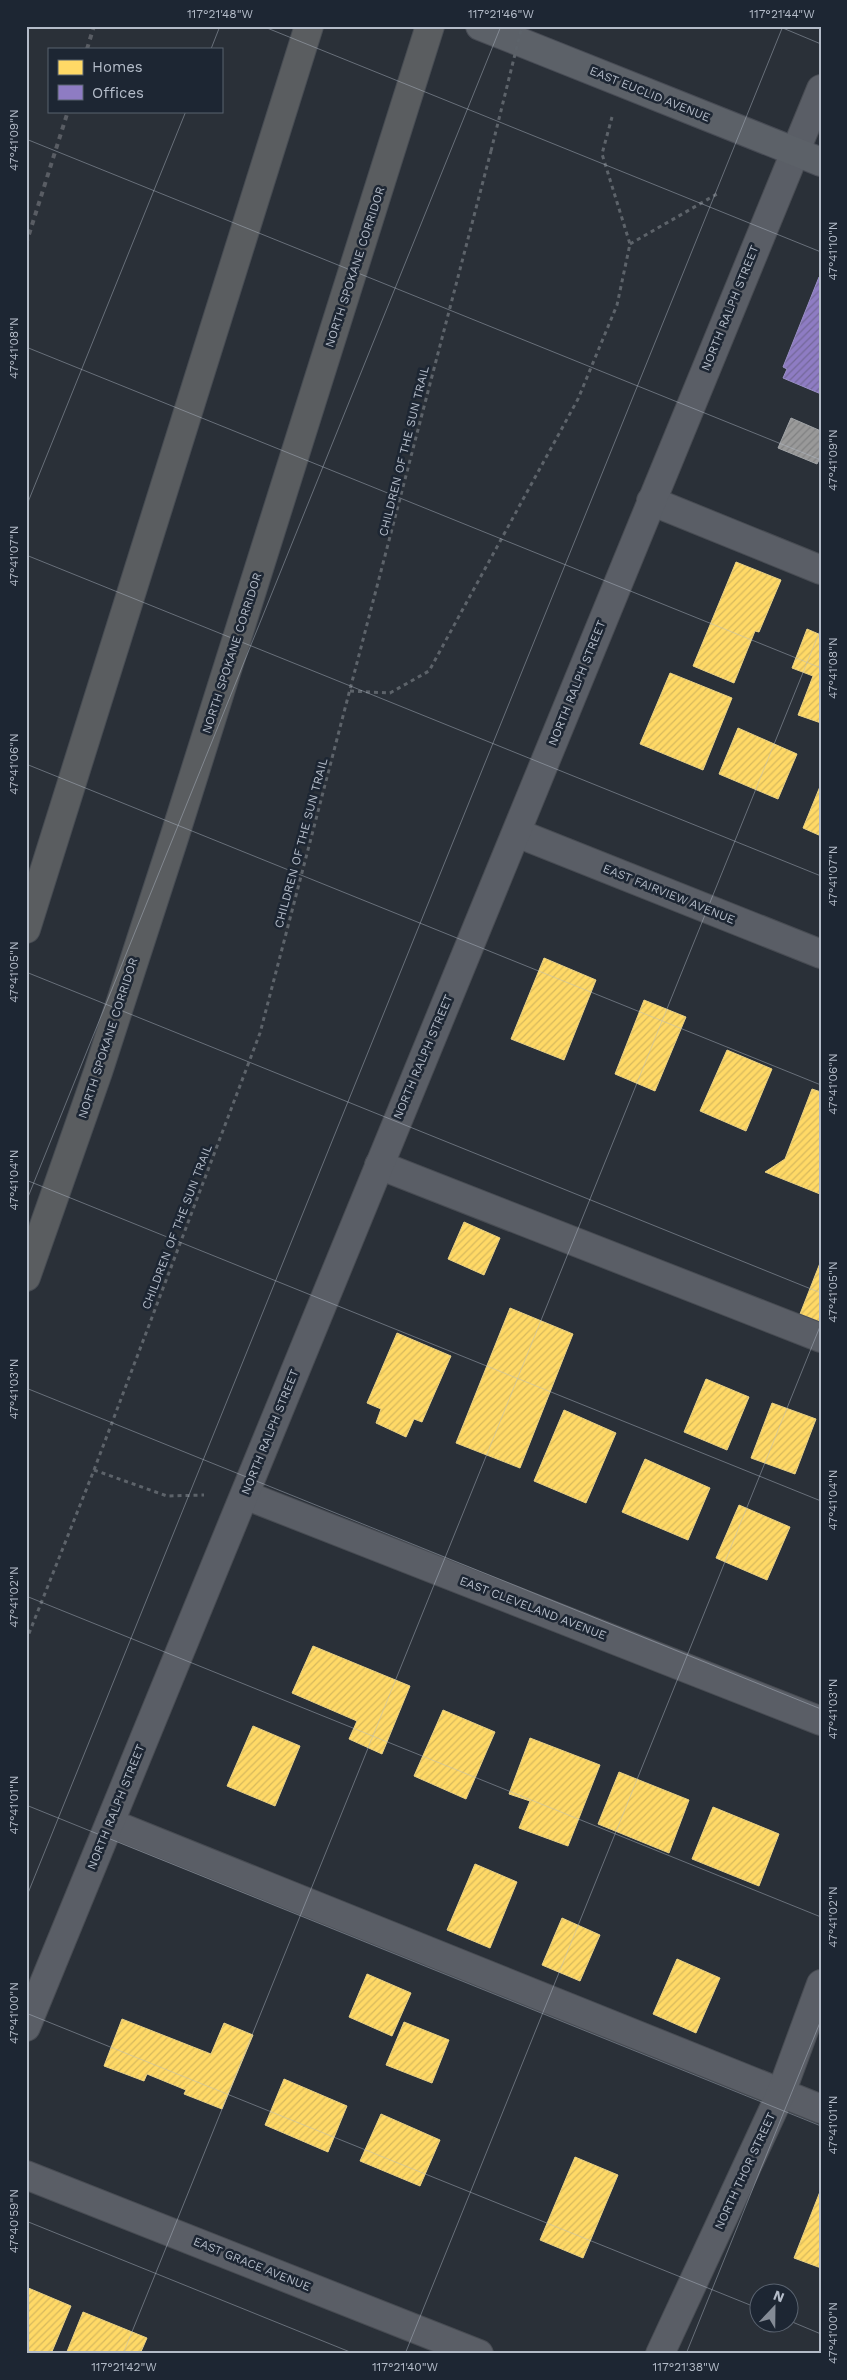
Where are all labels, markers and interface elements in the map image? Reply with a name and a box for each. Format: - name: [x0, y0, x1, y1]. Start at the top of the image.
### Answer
- text: 117°21'48"W: [187, 7, 254, 21]
- text: 117°21'46"W: [468, 7, 534, 21]
- text: 117°21'44"W: [749, 7, 815, 21]
- legend: [48, 48, 222, 112]
- text: Homes: [92, 58, 143, 76]
- street label: EAST EUCLID AVENUE: [588, 63, 713, 125]
- text: Offices: [92, 84, 144, 102]
- text: 47°41'09"N: [7, 109, 21, 171]
- street label: NORTH SPOKANE CORRIDOR: [322, 185, 388, 349]
- text: 47°41'10"N: [826, 221, 840, 281]
- street label: NORTH RALPH STREET: [698, 243, 762, 373]
- text: 47°41'08"N: [7, 317, 21, 379]
- street label: CHILDREN OF THE SUN TRAIL: [376, 364, 432, 538]
- text: 47°41'09"N: [826, 429, 840, 491]
- text: 47°41'07"N: [7, 526, 21, 586]
- street label: NORTH SPOKANE CORRIDOR: [199, 571, 265, 735]
- street label: NORTH RALPH STREET: [545, 618, 609, 748]
- text: 47°41'08"N: [826, 637, 840, 699]
- text: 47°41'06"N: [7, 733, 21, 795]
- street label: CHILDREN OF THE SUN TRAIL: [272, 757, 330, 929]
- text: 47°41'07"N: [826, 846, 840, 906]
- street label: EAST FAIRVIEW AVENUE: [601, 861, 737, 927]
- text: 47°41'05"N: [7, 941, 21, 1003]
- street label: NORTH SPOKANE CORRIDOR: [75, 956, 141, 1120]
- street label: NORTH RALPH STREET: [390, 993, 456, 1121]
- text: 47°41'06"N: [826, 1053, 840, 1115]
- street label: CHILDREN OF THE SUN TRAIL: [139, 1143, 215, 1311]
- text: 47°41'04"N: [7, 1149, 21, 1211]
- text: 47°41'05"N: [826, 1261, 840, 1323]
- text: 47°41'03"N: [7, 1358, 21, 1420]
- street label: NORTH RALPH STREET: [238, 1367, 302, 1497]
- text: 47°41'04"N: [826, 1469, 840, 1531]
- text: 47°41'02"N: [7, 1566, 21, 1628]
- street label: EAST CLEVELAND AVENUE: [458, 1573, 609, 1643]
- text: 47°41'03"N: [826, 1678, 840, 1740]
- street label: NORTH RALPH STREET: [84, 1742, 148, 1872]
- text: 47°41'01"N: [7, 1775, 21, 1835]
- text: 47°41'02"N: [826, 1886, 840, 1948]
- text: 47°41'00"N: [7, 1982, 21, 2044]
- text: 47°41'01"N: [826, 2095, 840, 2155]
- street label: NORTH THOR STREET: [712, 2110, 778, 2232]
- text: 47°40'59"N: [7, 2189, 21, 2253]
- street label: EAST GRACE AVENUE: [191, 2234, 313, 2294]
- north arrow: [750, 2282, 800, 2332]
- text: N: [771, 2287, 787, 2305]
- text: 47°41'00"N: [826, 2302, 840, 2364]
- text: 117°21'42"W: [91, 2360, 157, 2374]
- text: 117°21'40"W: [372, 2360, 439, 2374]
- text: 117°21'38"W: [653, 2360, 720, 2374]

